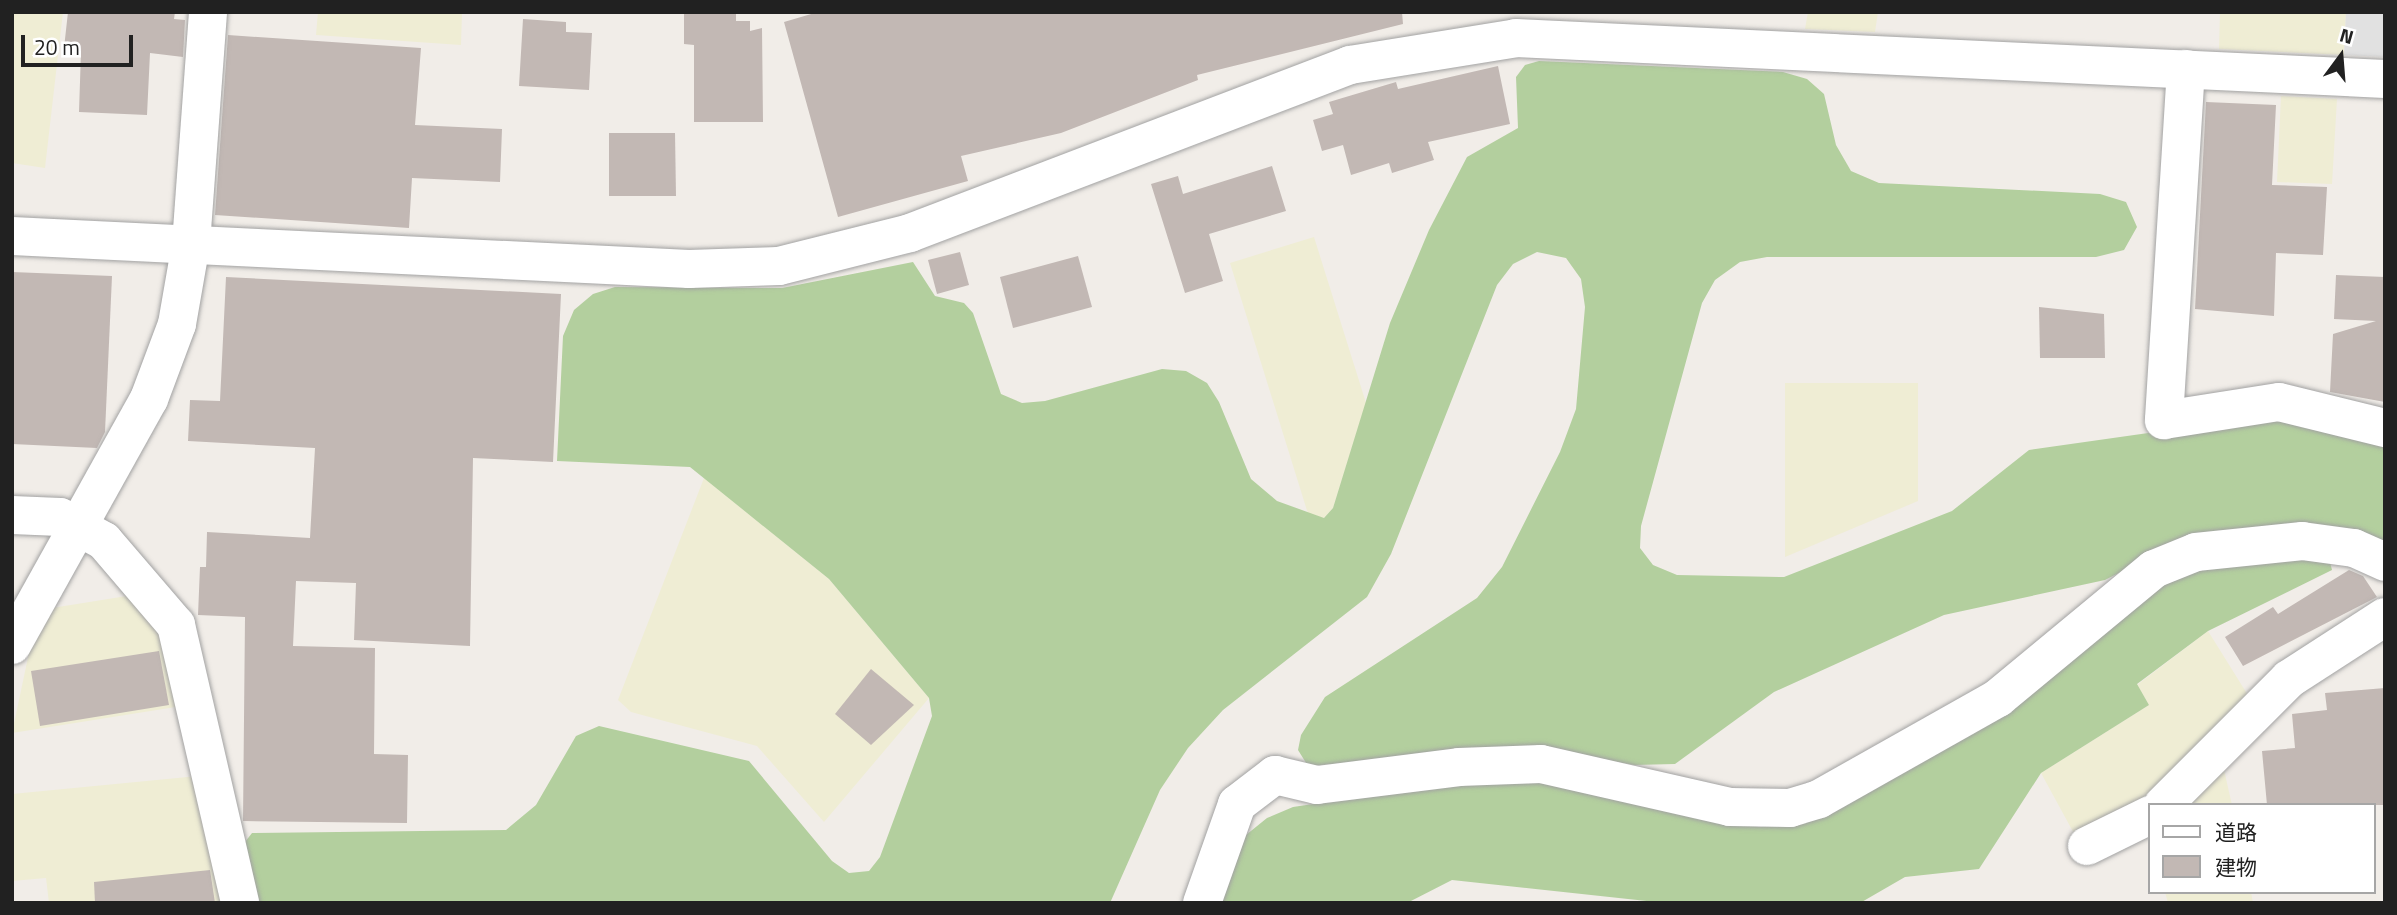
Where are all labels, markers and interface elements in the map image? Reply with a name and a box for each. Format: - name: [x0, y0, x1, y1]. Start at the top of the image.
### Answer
- text: N: [2337, 20, 2357, 51]
- scale bar: [24, 21, 136, 65]
- north arrow: [2306, 21, 2376, 91]
- text: 20 m: [34, 31, 80, 63]
- legend: [2148, 803, 2376, 894]
- text: 道路: [2215, 816, 2257, 848]
- text: 建物: [2215, 851, 2257, 883]

